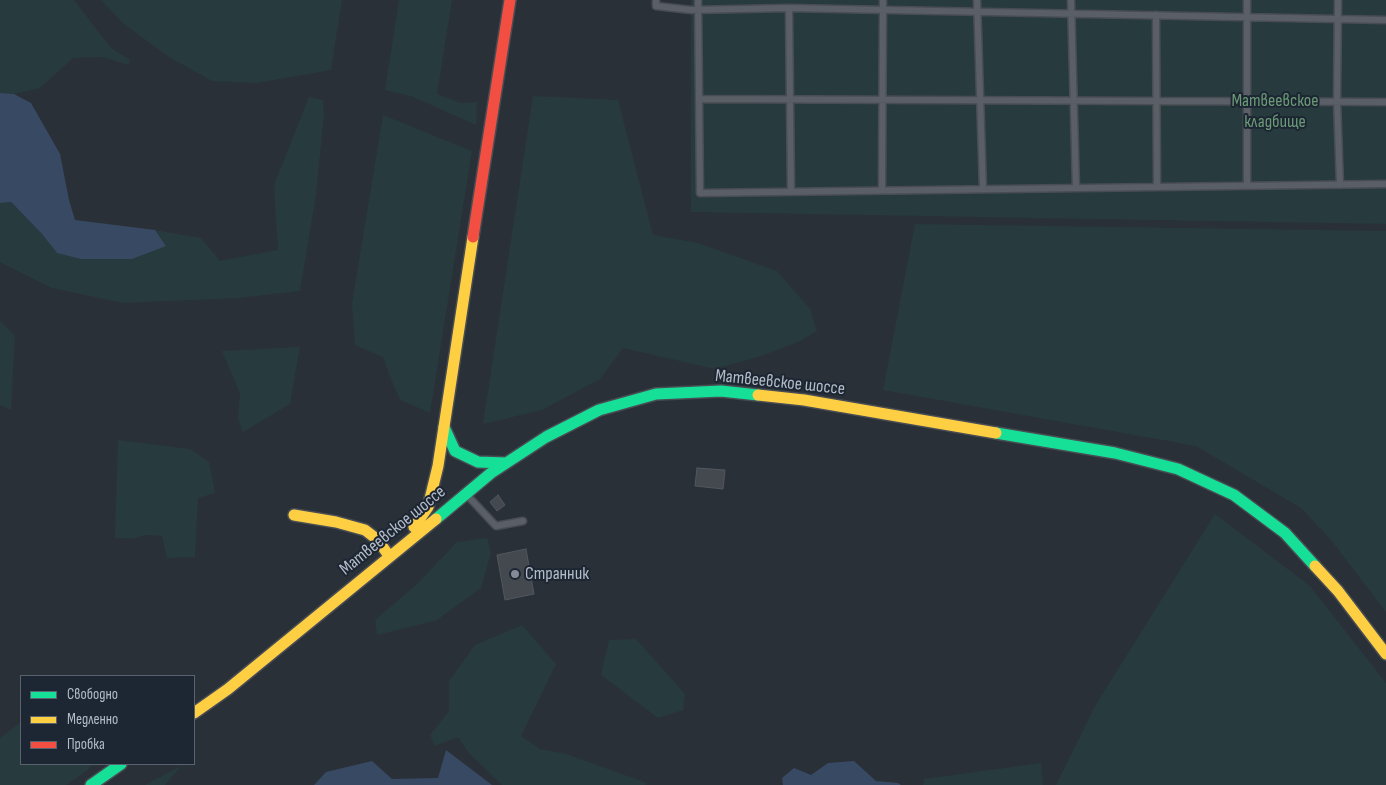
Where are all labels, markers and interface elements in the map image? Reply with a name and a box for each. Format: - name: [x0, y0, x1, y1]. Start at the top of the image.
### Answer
- park label: Матвеевское кладбище: [1231, 90, 1319, 132]
- street label: Матвеевское шоссе: [714, 365, 846, 401]
- street label: Матвеевское шоссе: [336, 482, 450, 580]
- place label: Странник: [525, 563, 589, 585]
- marker: Странник: [509, 568, 521, 580]
- legend: [20, 675, 195, 765]
- text: Свободно: [67, 685, 118, 704]
- text: Медленно: [67, 710, 118, 729]
- text: Пробка: [67, 735, 105, 754]

